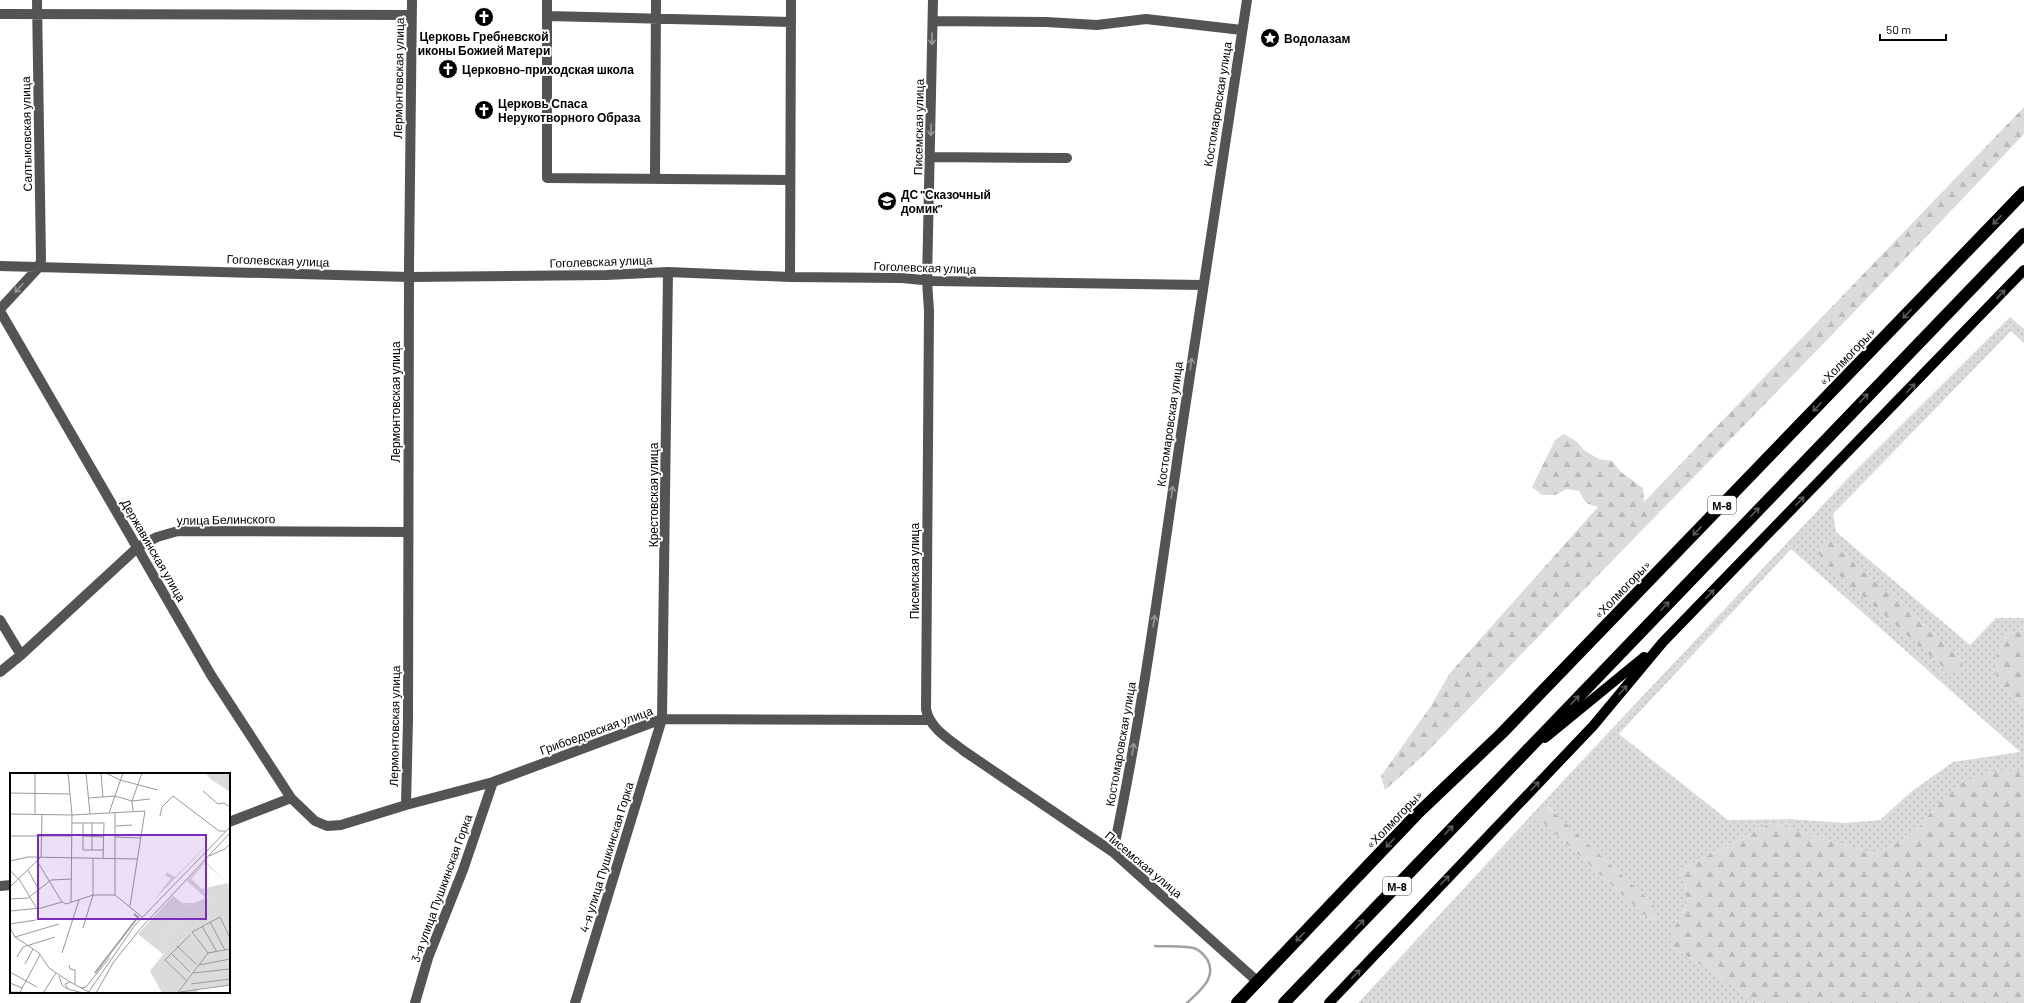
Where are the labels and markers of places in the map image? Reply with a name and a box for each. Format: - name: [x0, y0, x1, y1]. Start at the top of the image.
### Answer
- church icon: Церковь Гребневской иконы Божией Матери: [473, 6, 495, 28]
- place icon: Водолазам: [1259, 27, 1281, 49]
- place label: Церковь Гребневской иконы Божией Матери: [418, 29, 550, 58]
- place label: Водолазам: [1284, 31, 1350, 46]
- church icon: Церковно-приходская школа: [437, 58, 459, 80]
- place label: Церковно-приходская школа: [462, 62, 634, 77]
- place label: Церковь Спаса Нерукотворного Образа: [498, 96, 641, 125]
- church icon: Церковь Спаса Нерукотворного Образа: [473, 99, 495, 121]
- place label: ДС "Сказочный домик": [901, 187, 991, 216]
- school or university icon: ДС "Сказочный домик": [876, 190, 898, 212]

